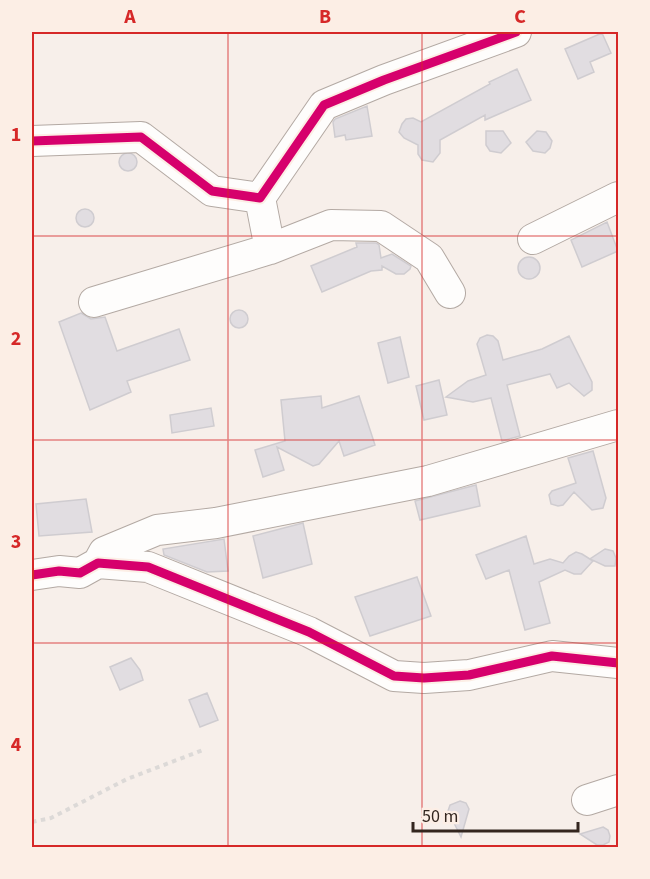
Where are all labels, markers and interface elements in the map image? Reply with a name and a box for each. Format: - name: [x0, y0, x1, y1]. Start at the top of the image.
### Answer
- text: A: [123, 3, 136, 31]
- text: B: [319, 3, 331, 31]
- text: C: [514, 3, 526, 31]
- text: 1: [11, 121, 21, 149]
- text: 2: [11, 325, 21, 353]
- text: 3: [11, 528, 21, 556]
- text: 4: [11, 731, 22, 759]
- scale bar: [413, 795, 578, 833]
- text: 50 m: [422, 804, 458, 829]

